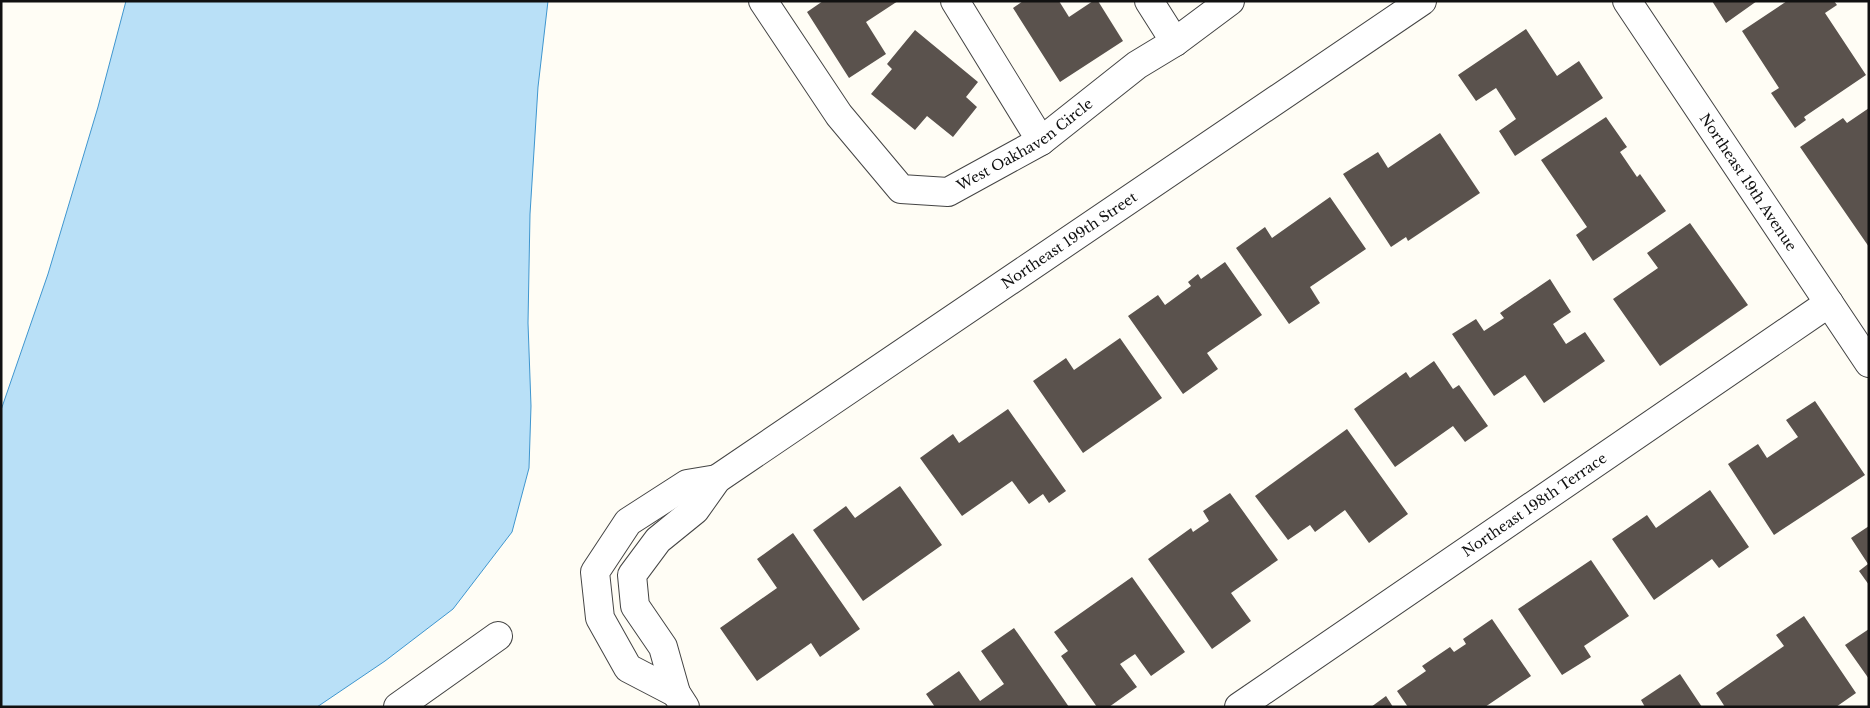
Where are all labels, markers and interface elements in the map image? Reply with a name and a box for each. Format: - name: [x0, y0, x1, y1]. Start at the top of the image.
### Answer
- street label: West Oakhaven Circle: [953, 95, 1096, 195]
- street label: Northeast 19th Avenue: [1696, 110, 1801, 254]
- street label: Northeast 199th Street: [998, 188, 1141, 293]
- street label: Northeast 198th Terrace: [1459, 449, 1610, 561]

